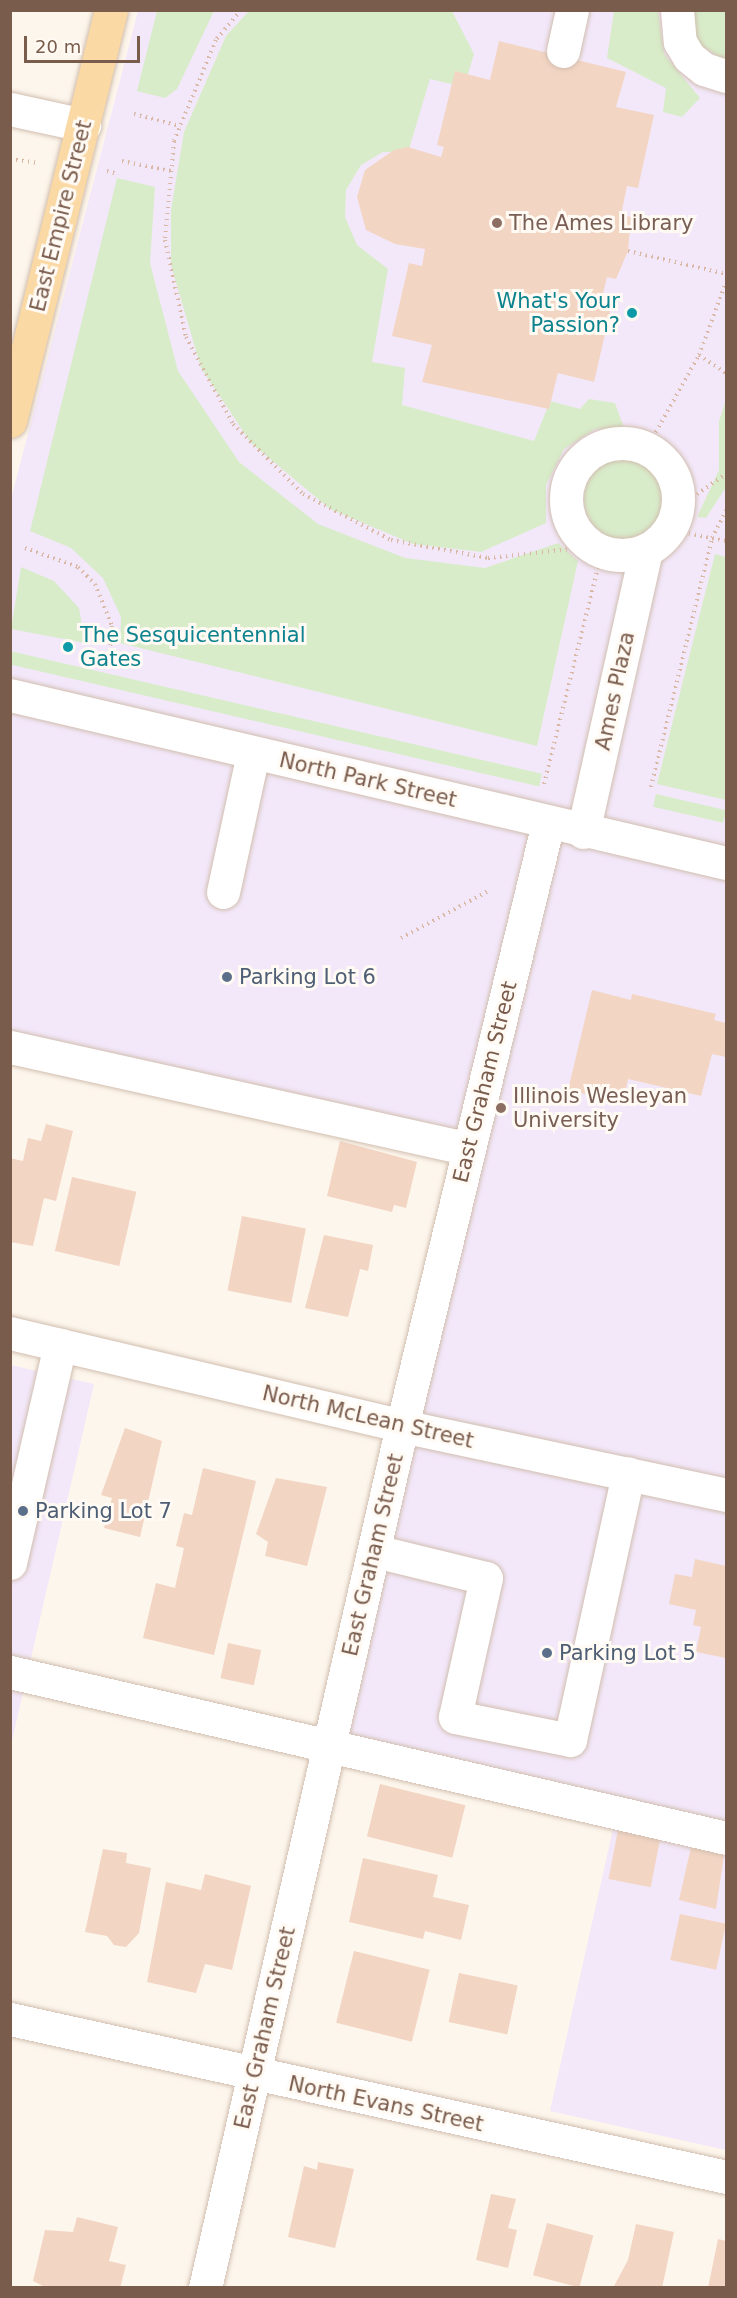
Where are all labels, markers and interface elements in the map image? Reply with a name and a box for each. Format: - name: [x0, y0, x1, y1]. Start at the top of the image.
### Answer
- scale bar: [27, 24, 142, 62]
- text: 20 m: [35, 36, 81, 57]
- street label: East Empire Street: [25, 118, 97, 314]
- place label: The Ames Library: [509, 210, 694, 236]
- marker: The Ames Library: [490, 216, 504, 230]
- place label: What's Your Passion?: [497, 288, 620, 338]
- marker: What's Your Passion?: [625, 306, 639, 320]
- place label: The Sesquicentennial Gates: [80, 622, 305, 672]
- street label: Ames Plaza: [590, 629, 640, 753]
- marker: The Sesquicentennial Gates: [61, 640, 75, 654]
- street label: North Park Street: [277, 747, 459, 813]
- place label: Parking Lot 6: [239, 964, 376, 990]
- marker: Parking Lot 6: [220, 970, 234, 984]
- street label: East Graham Street: [448, 979, 522, 1185]
- place label: Illinois Wesleyan University: [513, 1083, 687, 1133]
- marker: Illinois Wesleyan University: [494, 1101, 508, 1115]
- street label: North McLean Street: [260, 1380, 476, 1454]
- street label: East Graham Street: [337, 1451, 409, 1659]
- place label: Parking Lot 7: [35, 1498, 172, 1524]
- marker: Parking Lot 7: [16, 1504, 30, 1518]
- place label: Parking Lot 5: [559, 1640, 696, 1666]
- marker: Parking Lot 5: [540, 1646, 554, 1660]
- street label: East Graham Street: [229, 1924, 301, 2132]
- street label: North Evans Street: [286, 2071, 486, 2137]

